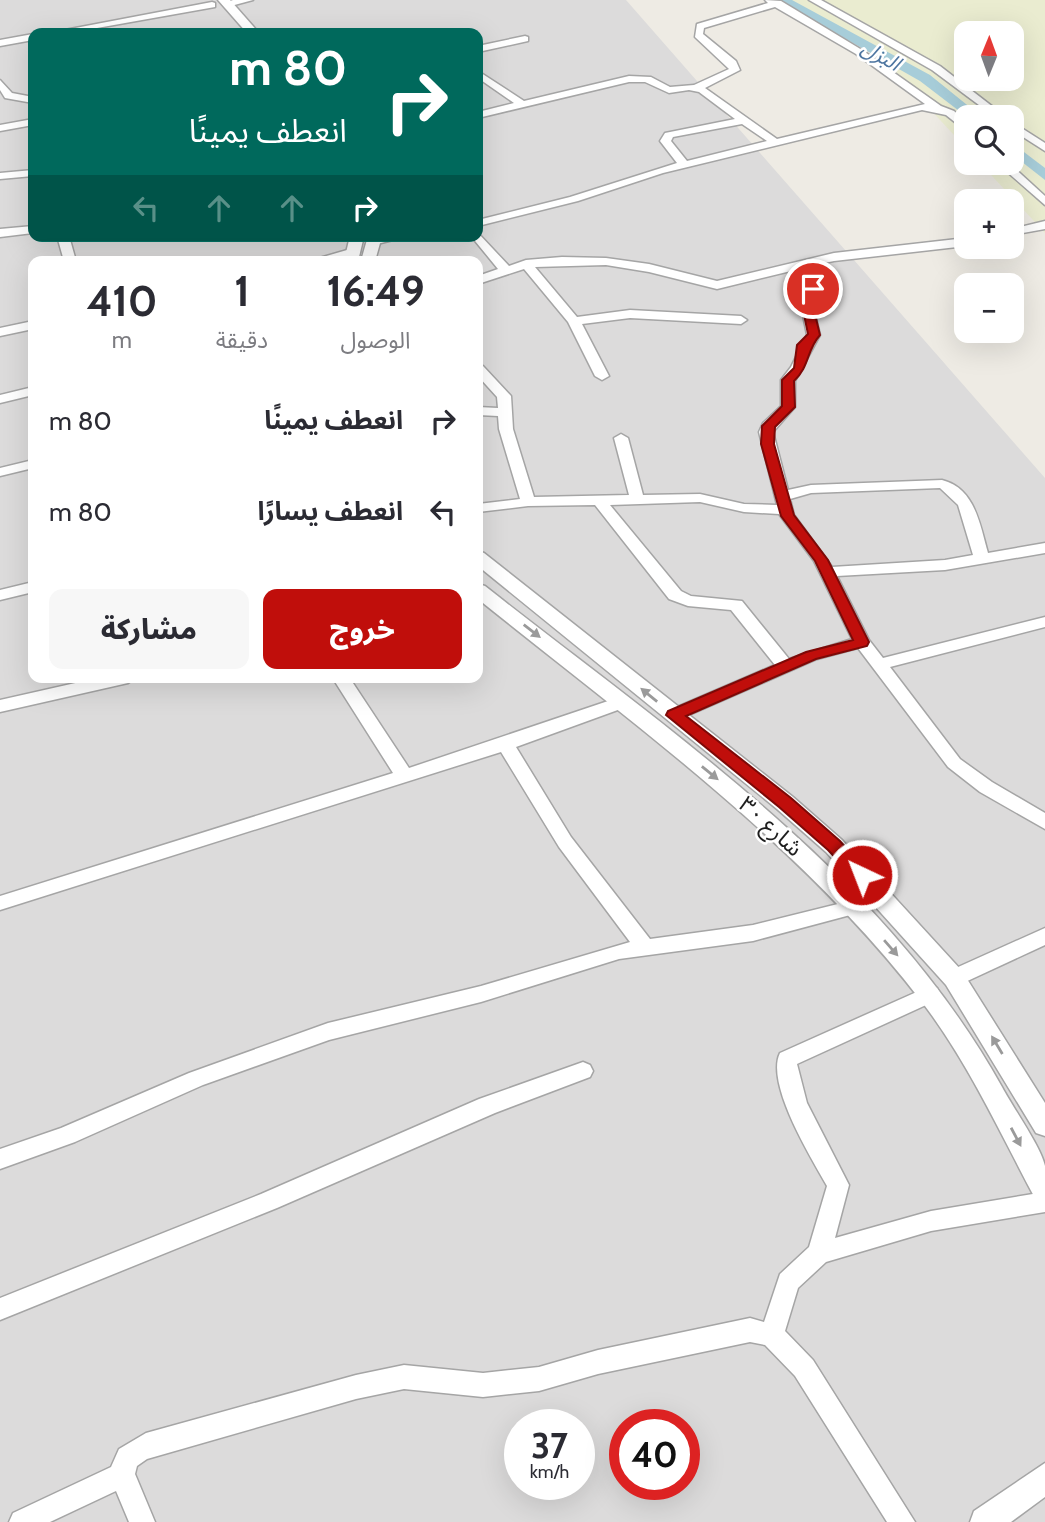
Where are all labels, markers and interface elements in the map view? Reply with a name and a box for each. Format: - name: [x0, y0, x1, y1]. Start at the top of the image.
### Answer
- north arrow: [954, 21, 1024, 91]
- map controls: [954, 21, 1024, 343]
- water label: البزل: [857, 34, 907, 77]
- text: 80 m: [229, 38, 347, 97]
- icon: right: [371, 56, 462, 147]
- button: search: [954, 105, 1024, 175]
- text: انعطف يمينًا: [189, 111, 347, 150]
- icon: left: [127, 189, 165, 227]
- icon: ahead: [200, 189, 238, 227]
- icon: ahead: [273, 189, 311, 227]
- icon: right: [346, 189, 384, 227]
- button: +: [954, 189, 1024, 259]
- pin: [783, 259, 843, 319]
- text: 1: [234, 265, 250, 317]
- text: 16:49: [326, 265, 425, 317]
- icon: arrive: [794, 270, 832, 308]
- button: −: [954, 273, 1024, 343]
- text: 410: [86, 275, 157, 327]
- text: m: [112, 326, 132, 354]
- text: دقيقة: [216, 326, 268, 354]
- text: الوصول: [341, 326, 411, 354]
- icon: right: [424, 402, 462, 440]
- text: انعطف يمينًا: [264, 404, 403, 436]
- text: 80 m: [49, 405, 112, 437]
- icon: left: [424, 493, 462, 531]
- text: انعطف يسارًا: [257, 495, 403, 527]
- text: 80 m: [49, 496, 112, 528]
- button: مشاركة: [49, 589, 249, 669]
- button: خروج: [263, 589, 462, 669]
- one-way arrow: [523, 623, 541, 638]
- one-way arrow: [641, 688, 658, 703]
- one-way arrow: [702, 765, 719, 780]
- street label: شارع ٣٠: [731, 790, 809, 864]
- position arrow: [825, 838, 899, 912]
- one-way arrow: [882, 939, 898, 956]
- one-way arrow: [990, 1036, 1003, 1055]
- one-way arrow: [1010, 1127, 1021, 1147]
- speed limit sign: 40: [609, 1409, 700, 1500]
- text: 37: [531, 1424, 568, 1467]
- text: km/h: [530, 1461, 569, 1483]

